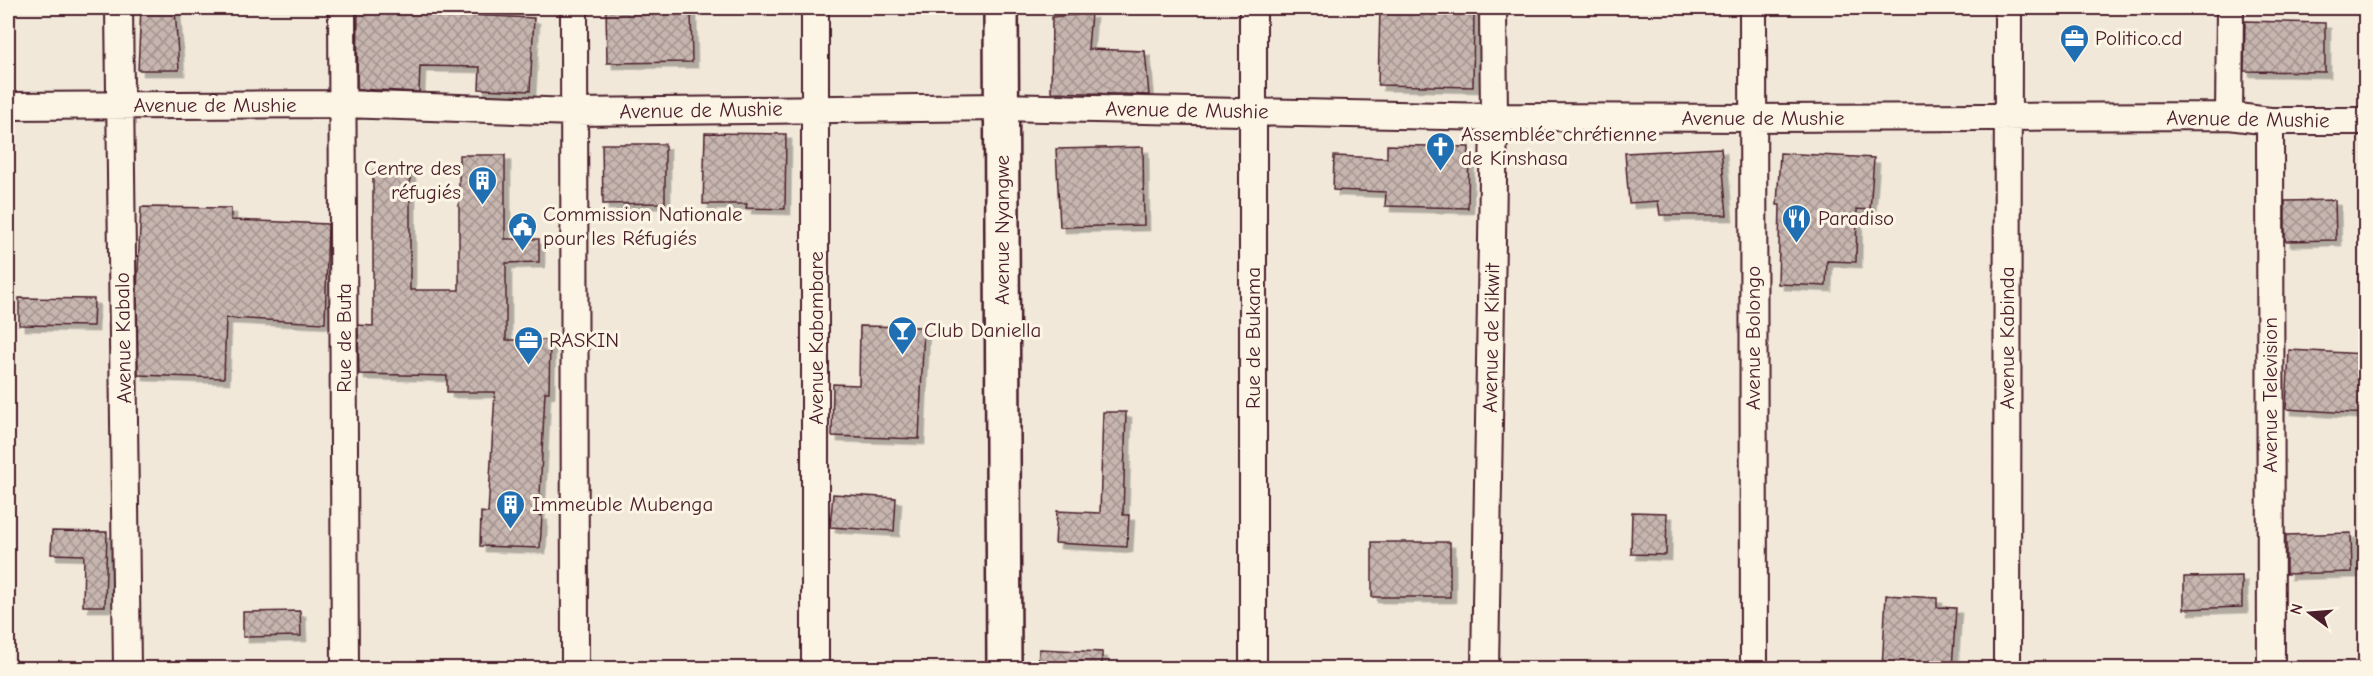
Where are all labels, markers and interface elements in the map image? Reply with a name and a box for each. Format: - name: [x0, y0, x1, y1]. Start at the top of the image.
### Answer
- office icon: Politico.cd: [2058, 22, 2090, 64]
- place label: Politico.cd: [2095, 26, 2182, 50]
- street label: Avenue de Mushie: [133, 93, 297, 117]
- street label: Avenue de Mushie: [619, 97, 783, 123]
- street label: Avenue de Mushie: [1105, 97, 1269, 123]
- street label: Avenue de Mushie: [1681, 106, 1845, 130]
- street label: Avenue de Mushie: [2166, 106, 2330, 132]
- place label: Assemblée chrétienne de Kinshasa: [1461, 122, 1657, 170]
- church icon: Assemblée chrétienne de Kinshasa: [1424, 130, 1456, 172]
- street label: Avenue Nyangwe: [990, 155, 1014, 305]
- place label: Centre des réfugiés: [364, 156, 461, 204]
- building icon: Centre des réfugiés: [466, 164, 498, 206]
- place label: Commission Nationale pour les Réfugiés: [543, 202, 743, 250]
- restaurant icon: Paradiso: [1781, 202, 1813, 244]
- place label: Paradiso: [1818, 206, 1894, 230]
- public building icon: Commission Nationale pour les Réfugiés: [506, 210, 538, 252]
- street label: Avenue Kabambare: [804, 251, 828, 425]
- street label: Avenue de Kikwit: [1478, 262, 1504, 413]
- street label: Avenue Bolongo: [1741, 266, 1765, 410]
- street label: Avenue Kabinda: [1995, 266, 2019, 410]
- street label: Rue de Bukama: [1241, 267, 1265, 409]
- street label: Avenue Kabalo: [110, 272, 136, 404]
- street label: Rue de Buta: [332, 283, 356, 393]
- bar icon: Club Daniella: [887, 314, 919, 356]
- street label: Avenue Television: [2258, 317, 2282, 473]
- place label: Club Daniella: [924, 318, 1041, 342]
- office icon: RASKIN: [512, 324, 544, 366]
- place label: RASKIN: [549, 328, 619, 352]
- building icon: Immeuble Mubenga: [495, 488, 527, 530]
- place label: Immeuble Mubenga: [532, 492, 713, 516]
- north arrow: [2280, 583, 2340, 643]
- text: N: [2286, 602, 2307, 617]

